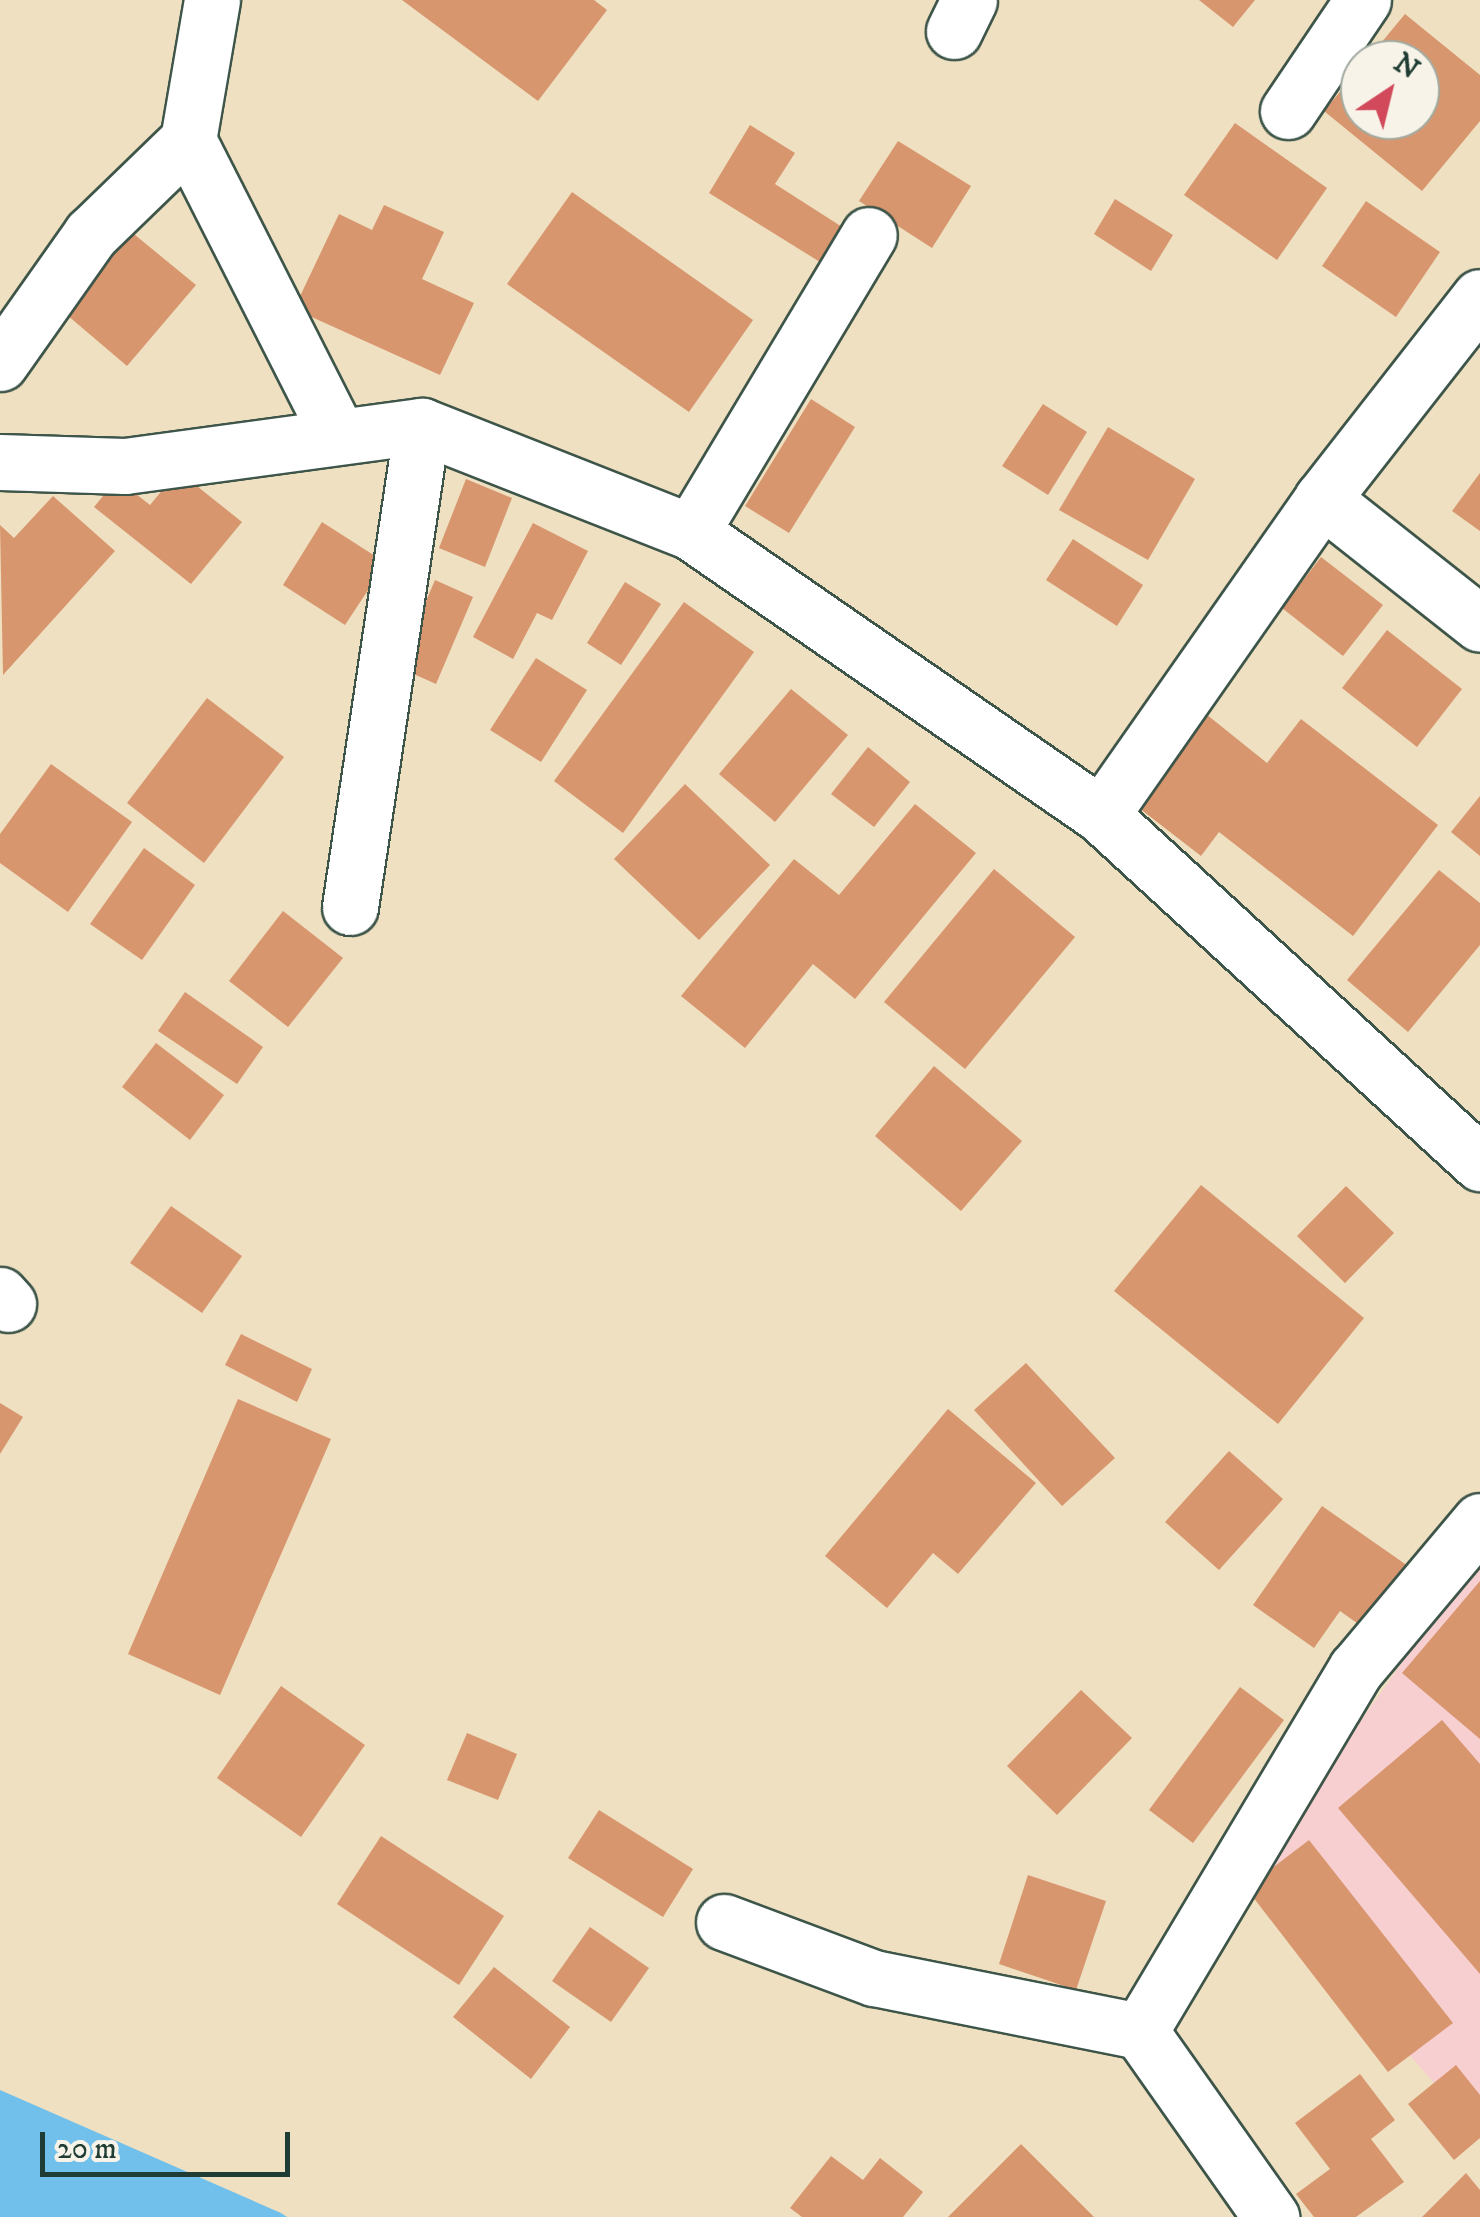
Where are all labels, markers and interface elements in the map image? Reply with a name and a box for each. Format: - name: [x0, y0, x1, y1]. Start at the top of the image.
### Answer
- north arrow: [1340, 40, 1440, 140]
- text: N: [1387, 46, 1426, 88]
- scale bar: [45, 2112, 295, 2174]
- text: 20 m: [57, 2131, 117, 2168]

